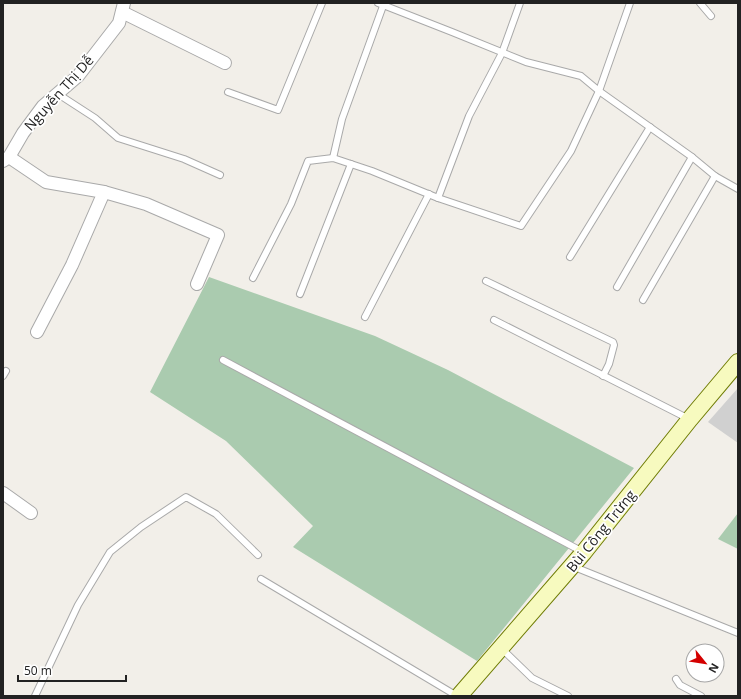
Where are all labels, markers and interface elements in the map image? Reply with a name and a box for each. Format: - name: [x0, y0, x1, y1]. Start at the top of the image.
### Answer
- street label: Nguyễn Thị Dễ: [20, 51, 98, 134]
- street label: Bùi Công Trừng: [562, 485, 640, 576]
- north arrow: [685, 643, 725, 683]
- scale bar: [18, 657, 126, 683]
- text: N: [705, 661, 723, 676]
- text: 50 m: [24, 662, 52, 679]

